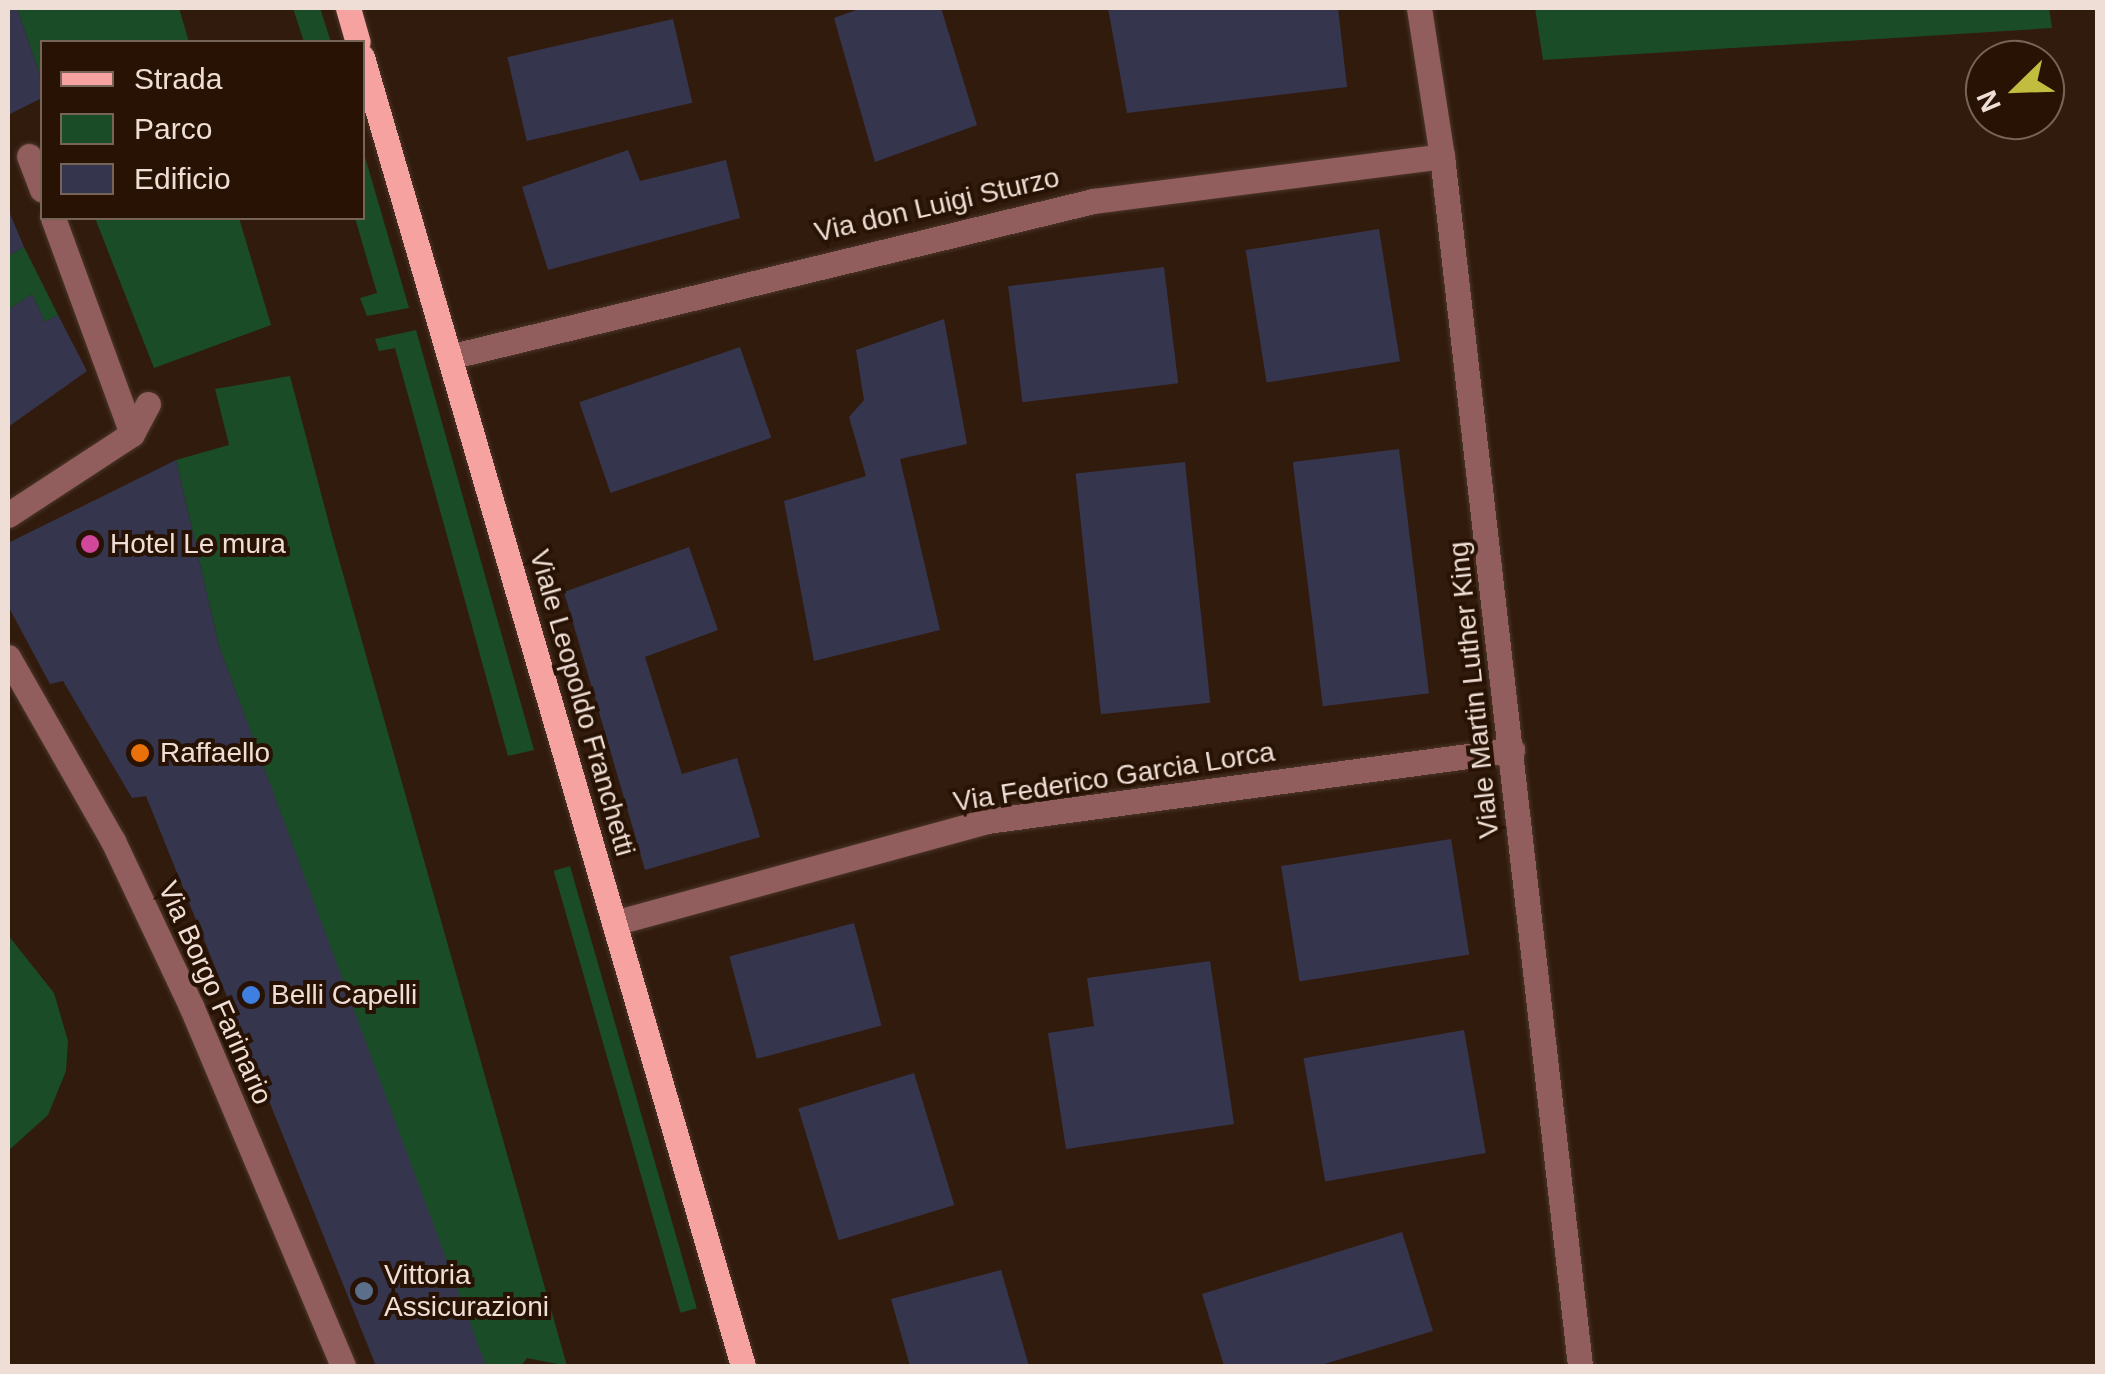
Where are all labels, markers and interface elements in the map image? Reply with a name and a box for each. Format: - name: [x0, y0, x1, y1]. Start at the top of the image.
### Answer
- legend: [40, 40, 365, 220]
- north arrow: [1965, 40, 2065, 140]
- text: Strada: [134, 62, 222, 95]
- text: N: [1971, 86, 2007, 117]
- text: Parco: [134, 112, 212, 145]
- street label: Via don Luigi Sturzo: [811, 161, 1063, 249]
- text: Edificio: [134, 162, 231, 195]
- place label: Hotel Le mura: [110, 527, 286, 561]
- marker: Hotel Le mura: [79, 533, 101, 555]
- street label: Viale Martin Luther King: [1442, 540, 1506, 840]
- street label: Viale Leopoldo Franchetti: [522, 546, 642, 860]
- street label: Via Federico Garcia Lorca: [951, 735, 1277, 819]
- place label: Raffaello: [160, 736, 270, 770]
- marker: Raffaello: [129, 742, 151, 764]
- street label: Via Borgo Farinario: [151, 876, 279, 1110]
- place label: Belli Capelli: [271, 978, 417, 1012]
- marker: Belli Capelli: [240, 984, 262, 1006]
- place label: Vittoria Assicurazioni: [384, 1258, 549, 1324]
- marker: Vittoria Assicurazioni: [353, 1280, 375, 1302]

